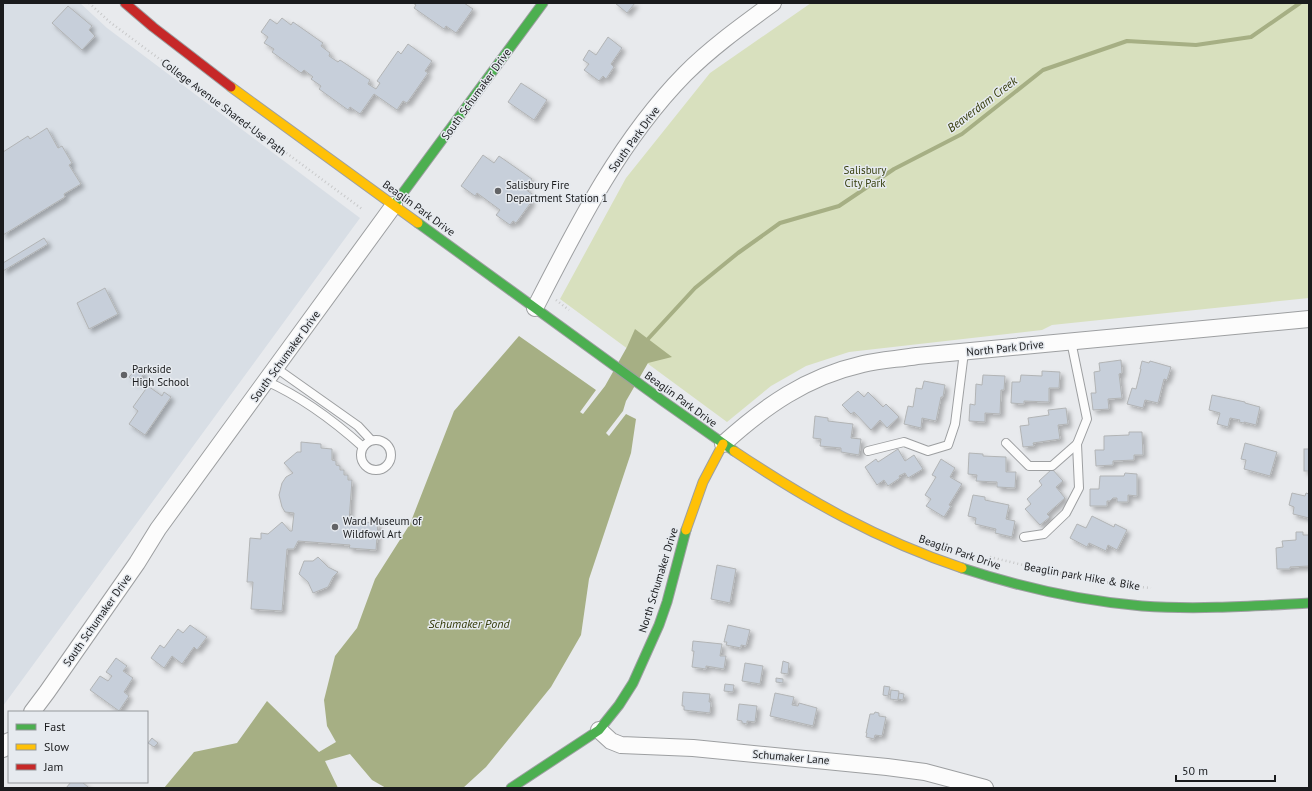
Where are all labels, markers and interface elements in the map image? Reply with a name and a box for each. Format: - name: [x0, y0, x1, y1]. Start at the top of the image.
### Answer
- street label: South Schumaker Drive: [438, 45, 514, 142]
- street label: College Avenue Shared-Use Path: [159, 55, 289, 159]
- water label: Beaverdam Creek: [944, 72, 1020, 135]
- street label: South Park Drive: [605, 103, 663, 175]
- park label: Salisbury City Park: [844, 163, 887, 190]
- street label: Beaglin Park Drive: [380, 177, 458, 239]
- place label: Salisbury Fire Department Station 1: [506, 178, 608, 205]
- marker: Salisbury Fire Department Station 1: [493, 186, 503, 196]
- street label: South Schumaker Drive: [247, 307, 323, 404]
- street label: North Park Drive: [966, 337, 1045, 359]
- place label: Parkside High School: [132, 362, 190, 389]
- street label: Beaglin Park Drive: [642, 368, 720, 430]
- marker: Parkside High School: [119, 370, 129, 380]
- place label: Ward Museum of Wildfowl Art: [343, 514, 422, 541]
- marker: Ward Museum of Wildfowl Art: [330, 522, 340, 532]
- street label: North Schumaker Drive: [635, 525, 681, 634]
- street label: Beaglin Park Drive: [917, 531, 1003, 573]
- street label: Beaglin park Hike & Bike: [1023, 559, 1141, 593]
- street label: South Schumaker Drive: [60, 571, 134, 669]
- water label: Schumaker Pond: [428, 616, 510, 631]
- legend: [8, 711, 148, 783]
- text: Fast: [44, 719, 65, 734]
- text: Slow: [44, 739, 69, 754]
- street label: Schumaker Lane: [752, 747, 830, 767]
- scale bar: [1176, 757, 1275, 783]
- text: Jam: [43, 759, 63, 774]
- text: 50 m: [1182, 763, 1208, 778]

